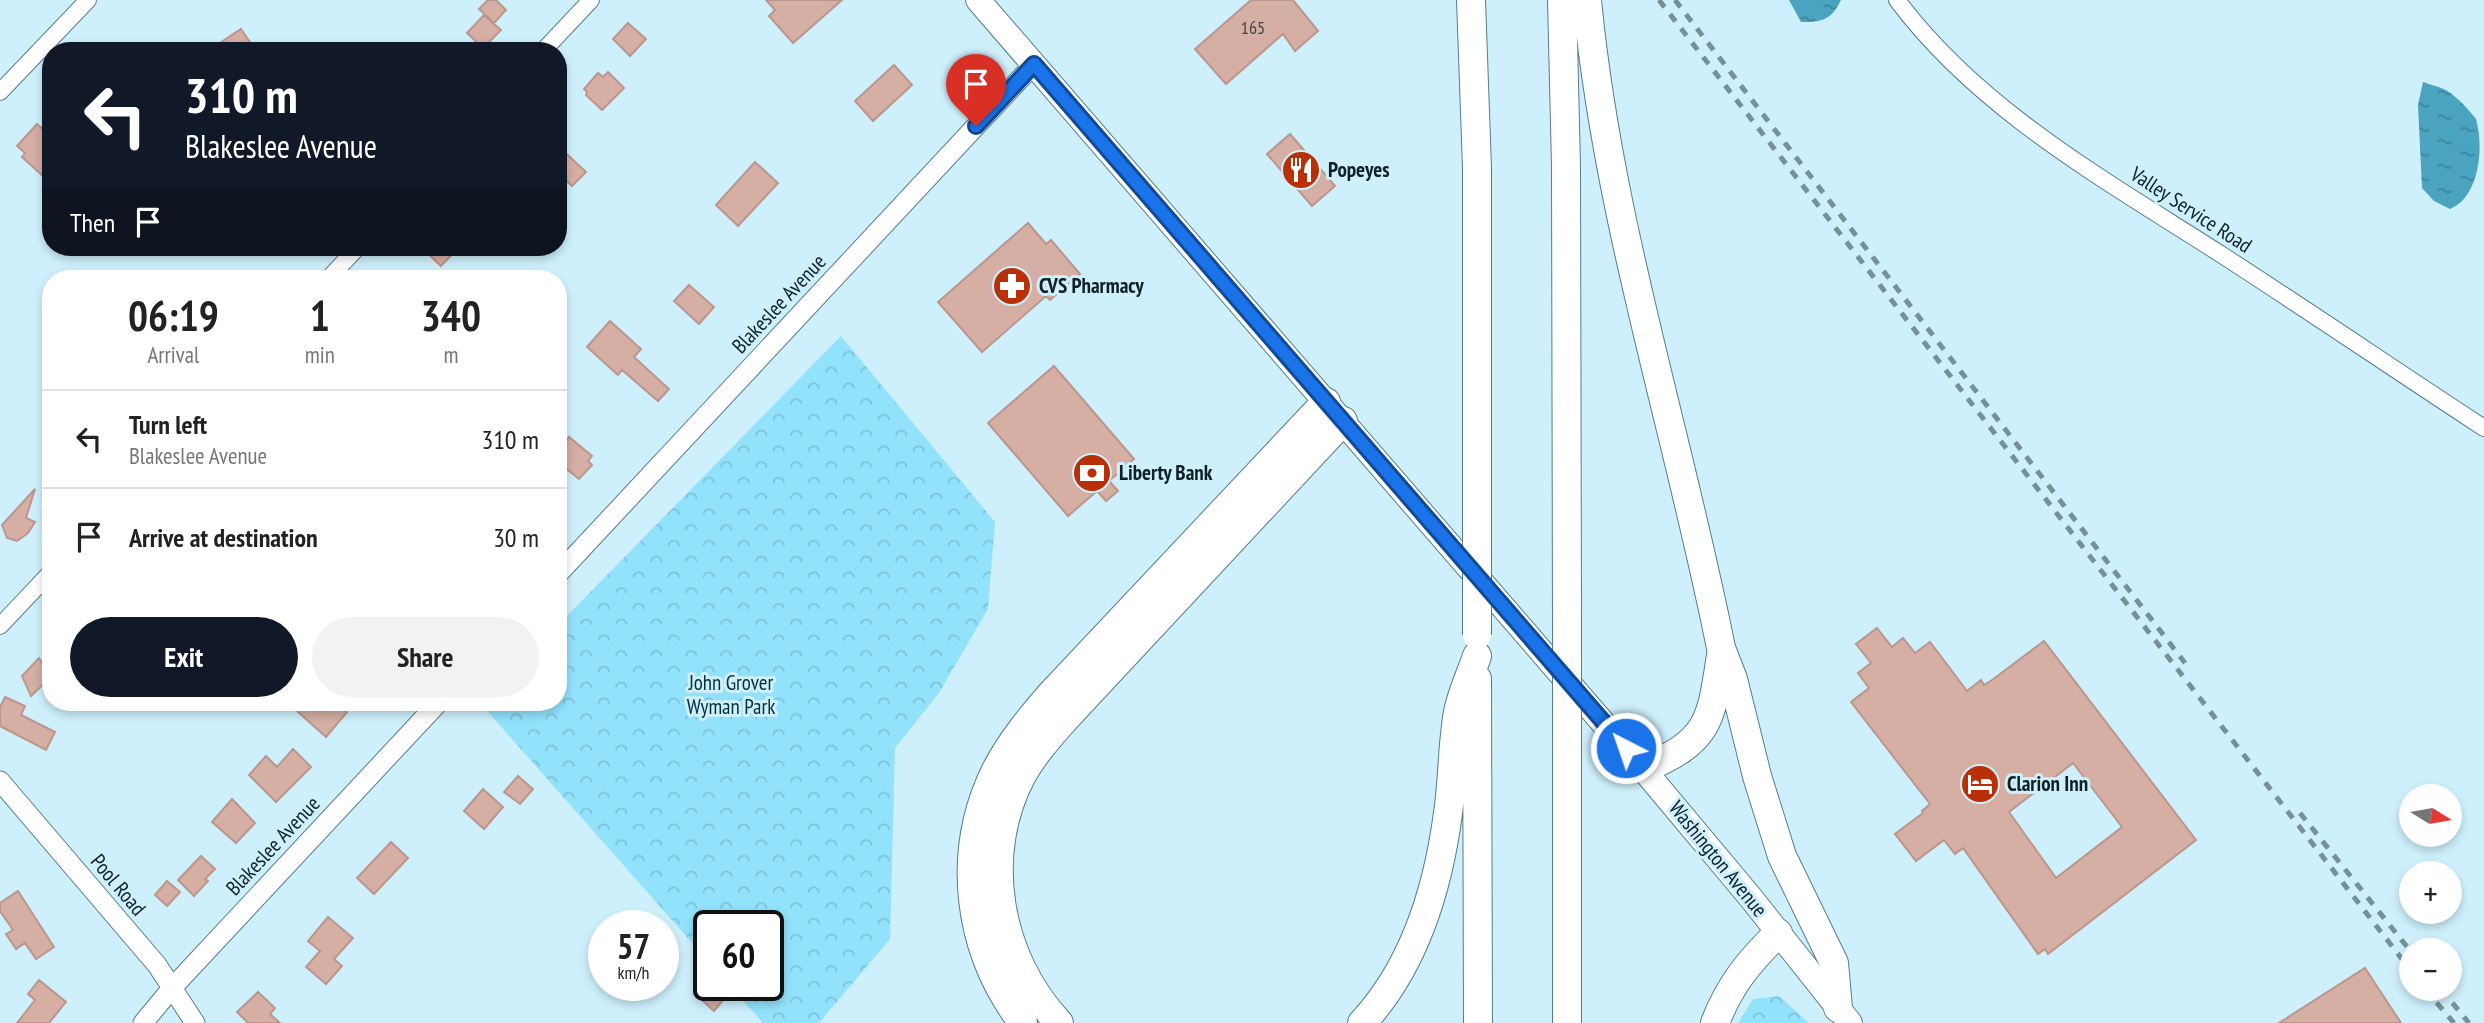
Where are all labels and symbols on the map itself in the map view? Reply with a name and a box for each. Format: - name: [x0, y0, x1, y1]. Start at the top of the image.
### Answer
- house number: 165: [1241, 16, 1265, 39]
- pin: [946, 54, 1006, 126]
- restaurant icon: Popeyes: [1280, 149, 1322, 191]
- place label: Popeyes: [1328, 156, 1390, 183]
- street label: Valley Service Road: [2125, 160, 2257, 259]
- street label: Blakeslee Avenue: [726, 248, 831, 359]
- pharmacy icon: CVS Pharmacy: [991, 265, 1033, 307]
- place label: CVS Pharmacy: [1039, 272, 1144, 299]
- bank icon: Liberty Bank: [1071, 452, 1113, 494]
- place label: Liberty Bank: [1119, 459, 1213, 486]
- park label: John Grover Wyman Park: [687, 669, 775, 720]
- position arrow: [1589, 711, 1663, 785]
- hotel icon: Clarion Inn: [1959, 763, 2001, 805]
- place label: Clarion Inn: [2007, 770, 2088, 797]
- north arrow: [2399, 784, 2462, 847]
- street label: Blakeslee Avenue: [220, 790, 325, 901]
- street label: Washington Avenue: [1663, 795, 1774, 922]
- street label: Pool Road: [85, 848, 152, 921]
- speed limit sign: 60: [693, 910, 784, 1001]

